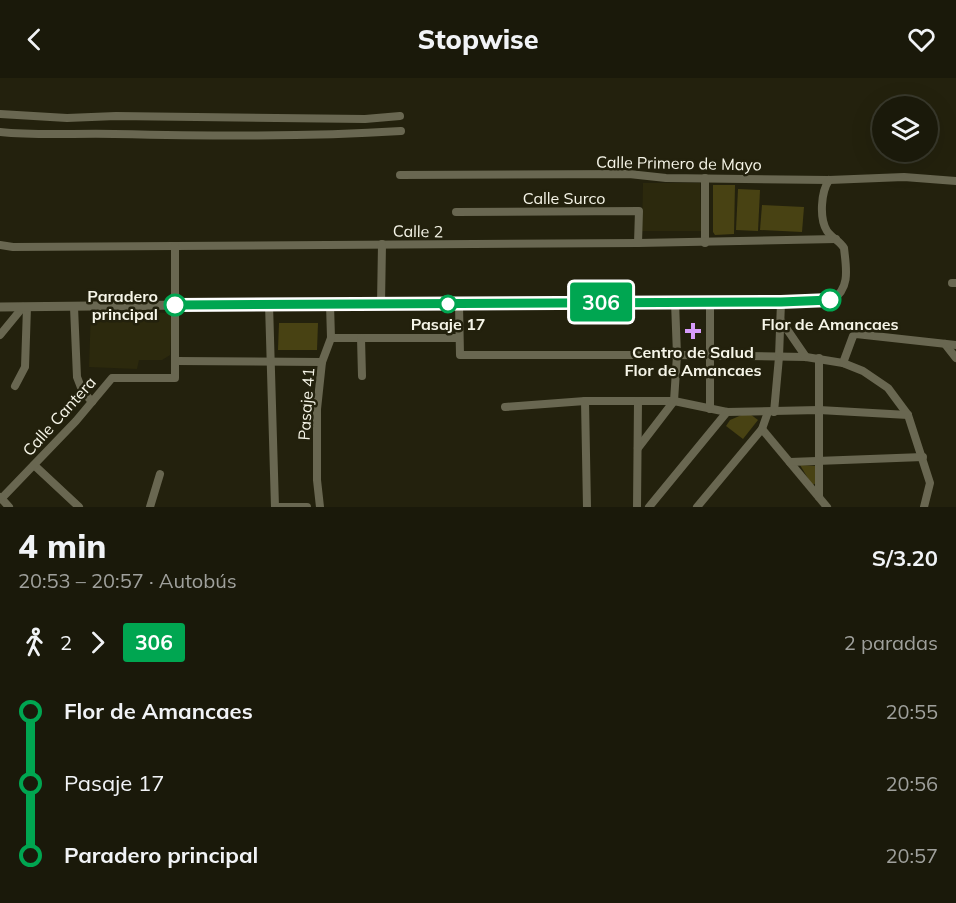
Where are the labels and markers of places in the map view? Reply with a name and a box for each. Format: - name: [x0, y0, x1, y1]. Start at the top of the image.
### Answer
- place label: Paradero principal: [87, 286, 158, 324]
- marker: Flor de Amancaes: [819, 289, 841, 311]
- marker: Paradero principal: [164, 294, 186, 316]
- marker: Pasaje 17: [439, 295, 457, 313]
- place label: Pasaje 17: [411, 314, 485, 334]
- place label: Flor de Amancaes: [761, 314, 899, 334]
- marker: Centro de Salud Flor de Amancaes: [684, 322, 702, 340]
- place label: Centro de Salud Flor de Amancaes: [624, 342, 762, 380]

